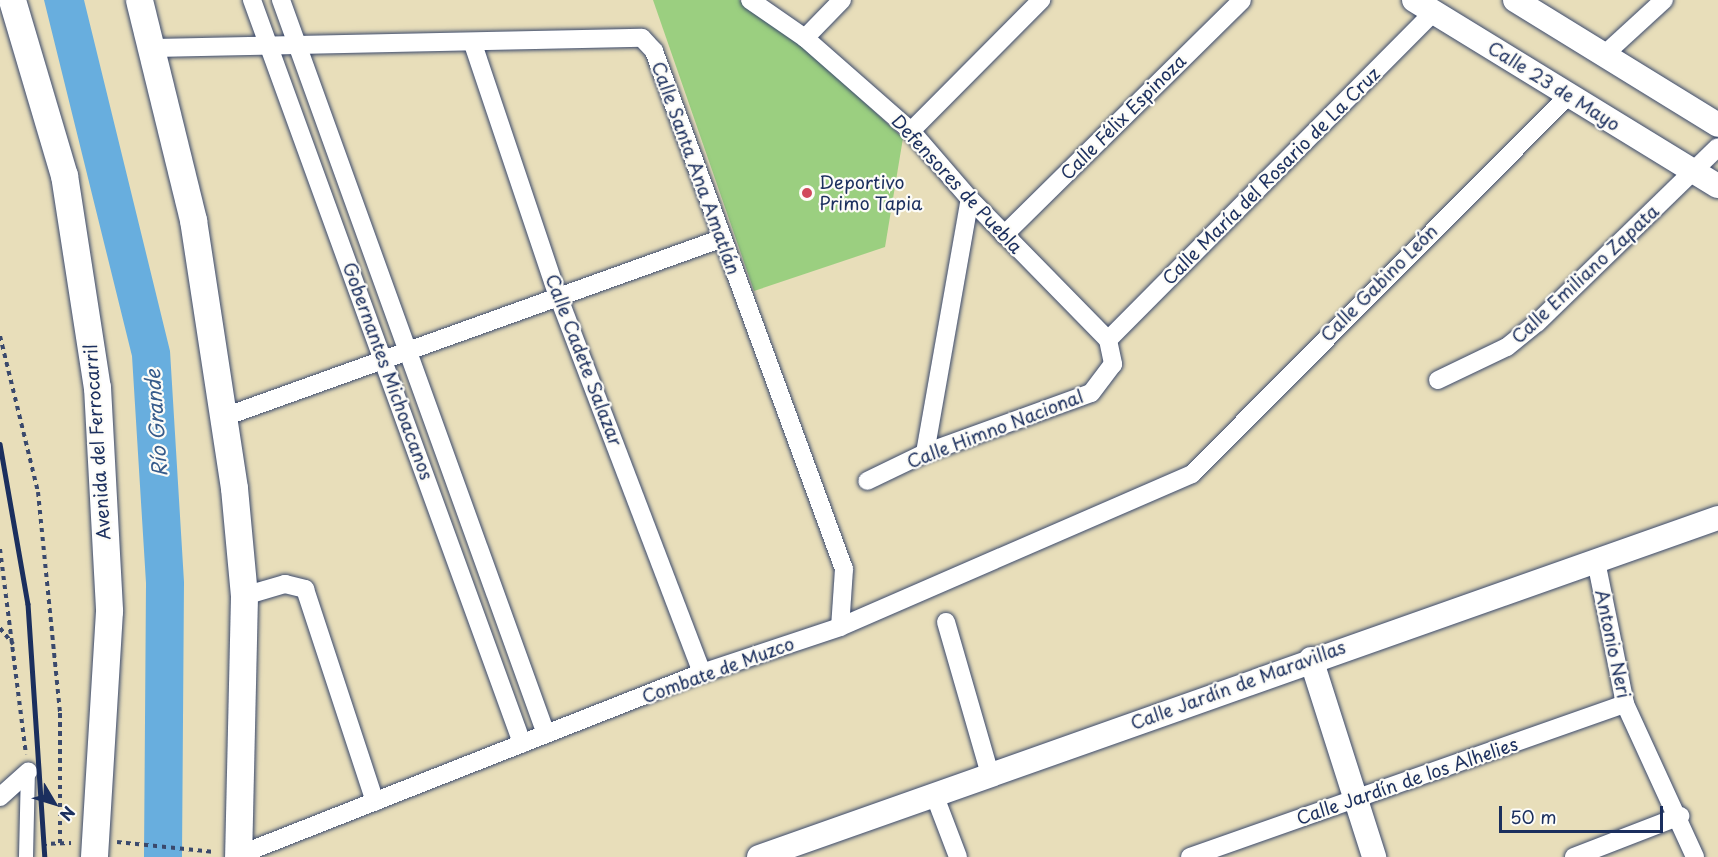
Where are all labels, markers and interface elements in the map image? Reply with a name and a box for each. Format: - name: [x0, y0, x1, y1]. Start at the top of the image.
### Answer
- street label: Calle 23 de Mayo: [1483, 36, 1625, 136]
- street label: Calle Félix Espinoza: [1055, 49, 1191, 185]
- street label: Calle Santa Ana Amatlán: [647, 59, 745, 277]
- street label: Calle María del Rosario de La Cruz: [1156, 61, 1386, 291]
- street label: Defensores de Puebla: [886, 109, 1028, 259]
- place label: Deportivo Primo Tapia: [819, 172, 923, 214]
- marker: Deportivo Primo Tapia: [800, 186, 814, 200]
- street label: Calle Emiliano Zapata: [1507, 200, 1663, 348]
- street label: Calle Gabino León: [1316, 220, 1442, 346]
- street label: Gobernantes Michoacanos: [339, 259, 437, 483]
- street label: Calle Cadete Salazar: [541, 270, 627, 450]
- street label: Avenida del Ferrocarril: [79, 343, 115, 541]
- water label: Río Grande: [140, 368, 172, 478]
- street label: Calle Himno Nacional: [903, 385, 1087, 473]
- street label: Antonio Neri: [1591, 587, 1635, 701]
- street label: Combate de Muzco: [638, 632, 798, 708]
- street label: Calle Jardín de Maravillas: [1128, 636, 1348, 734]
- street label: Calle Jardín de los Alhelies: [1294, 733, 1520, 829]
- north arrow: [24, 773, 84, 833]
- scale bar: [1502, 794, 1666, 832]
- text: N: [55, 802, 82, 826]
- text: 50 m: [1510, 803, 1557, 830]

